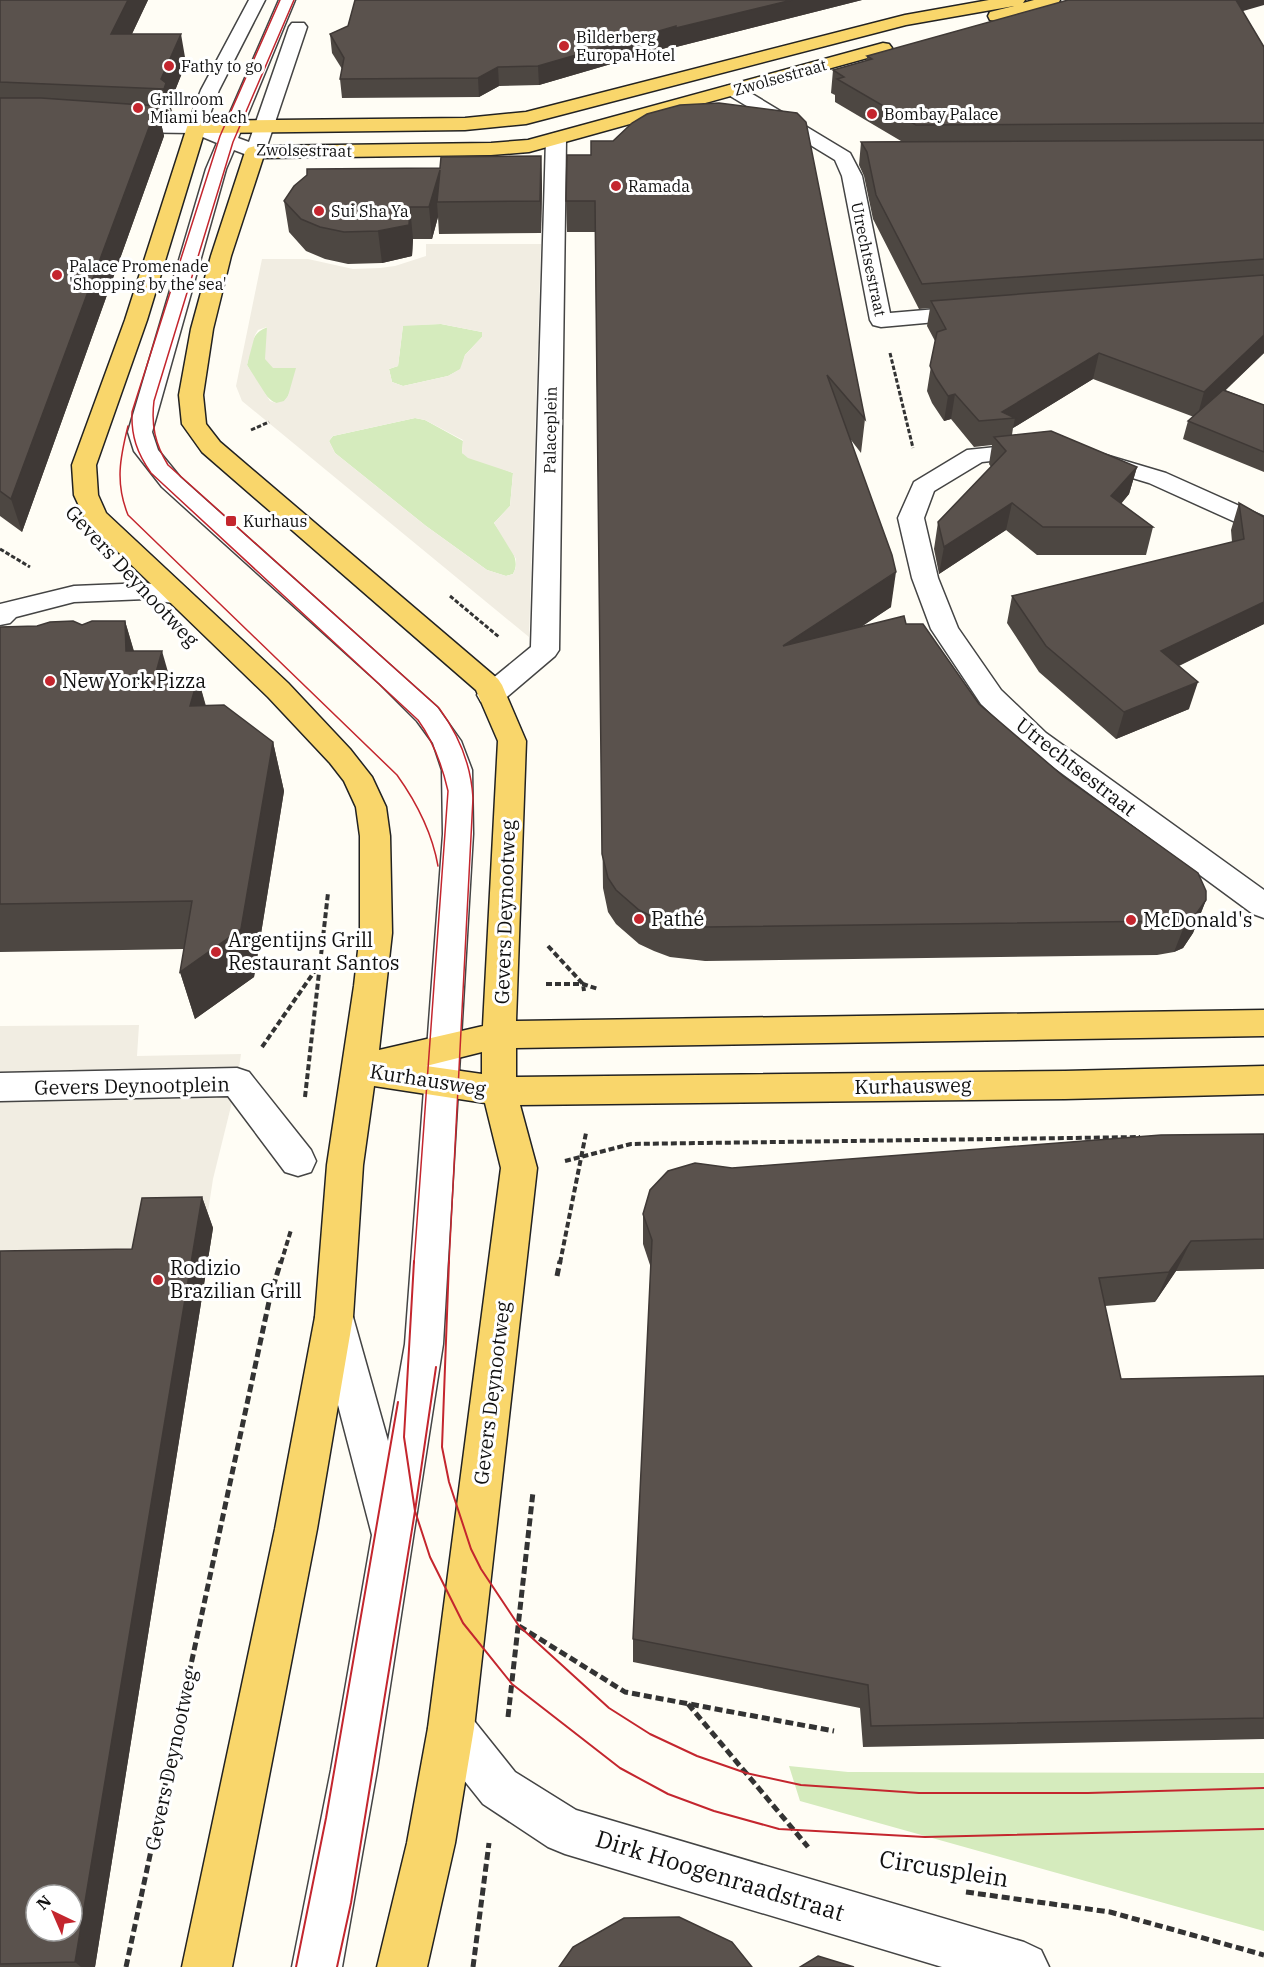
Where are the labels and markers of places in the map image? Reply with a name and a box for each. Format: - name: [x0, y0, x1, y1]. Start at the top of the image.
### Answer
- place label: Bilderberg Europa Hotel: [576, 27, 676, 65]
- marker: Bilderberg Europa Hotel: [557, 39, 571, 53]
- place label: Fathy to go: [181, 56, 263, 76]
- marker: Fathy to go: [162, 59, 176, 73]
- place label: Grillroom Miami beach: [150, 89, 247, 127]
- marker: Grillroom Miami beach: [131, 101, 145, 115]
- place label: Bombay Palace: [884, 104, 998, 124]
- marker: Bombay Palace: [865, 107, 879, 121]
- place label: Ramada: [628, 176, 690, 196]
- marker: Ramada: [609, 179, 623, 193]
- place label: Sui Sha Ya: [331, 201, 409, 221]
- marker: Sui Sha Ya: [312, 204, 326, 218]
- place label: Palace Promenade 'Shopping by the sea': [69, 256, 227, 294]
- marker: Palace Promenade 'Shopping by the sea': [50, 268, 64, 282]
- place label: Kurhaus: [243, 511, 307, 531]
- marker: Kurhaus: [224, 514, 238, 528]
- place label: New York Pizza: [62, 667, 206, 694]
- marker: New York Pizza: [43, 674, 57, 688]
- place label: Pathé: [651, 905, 704, 932]
- place label: McDonald's: [1143, 906, 1253, 933]
- marker: Pathé: [632, 912, 646, 926]
- marker: McDonald's: [1124, 913, 1138, 927]
- place label: Argentijns Grill Restaurant Santos: [228, 926, 400, 976]
- marker: Argentijns Grill Restaurant Santos: [209, 945, 223, 959]
- place label: Rodizio Brazilian Grill: [170, 1254, 302, 1304]
- marker: Rodizio Brazilian Grill: [151, 1273, 165, 1287]

